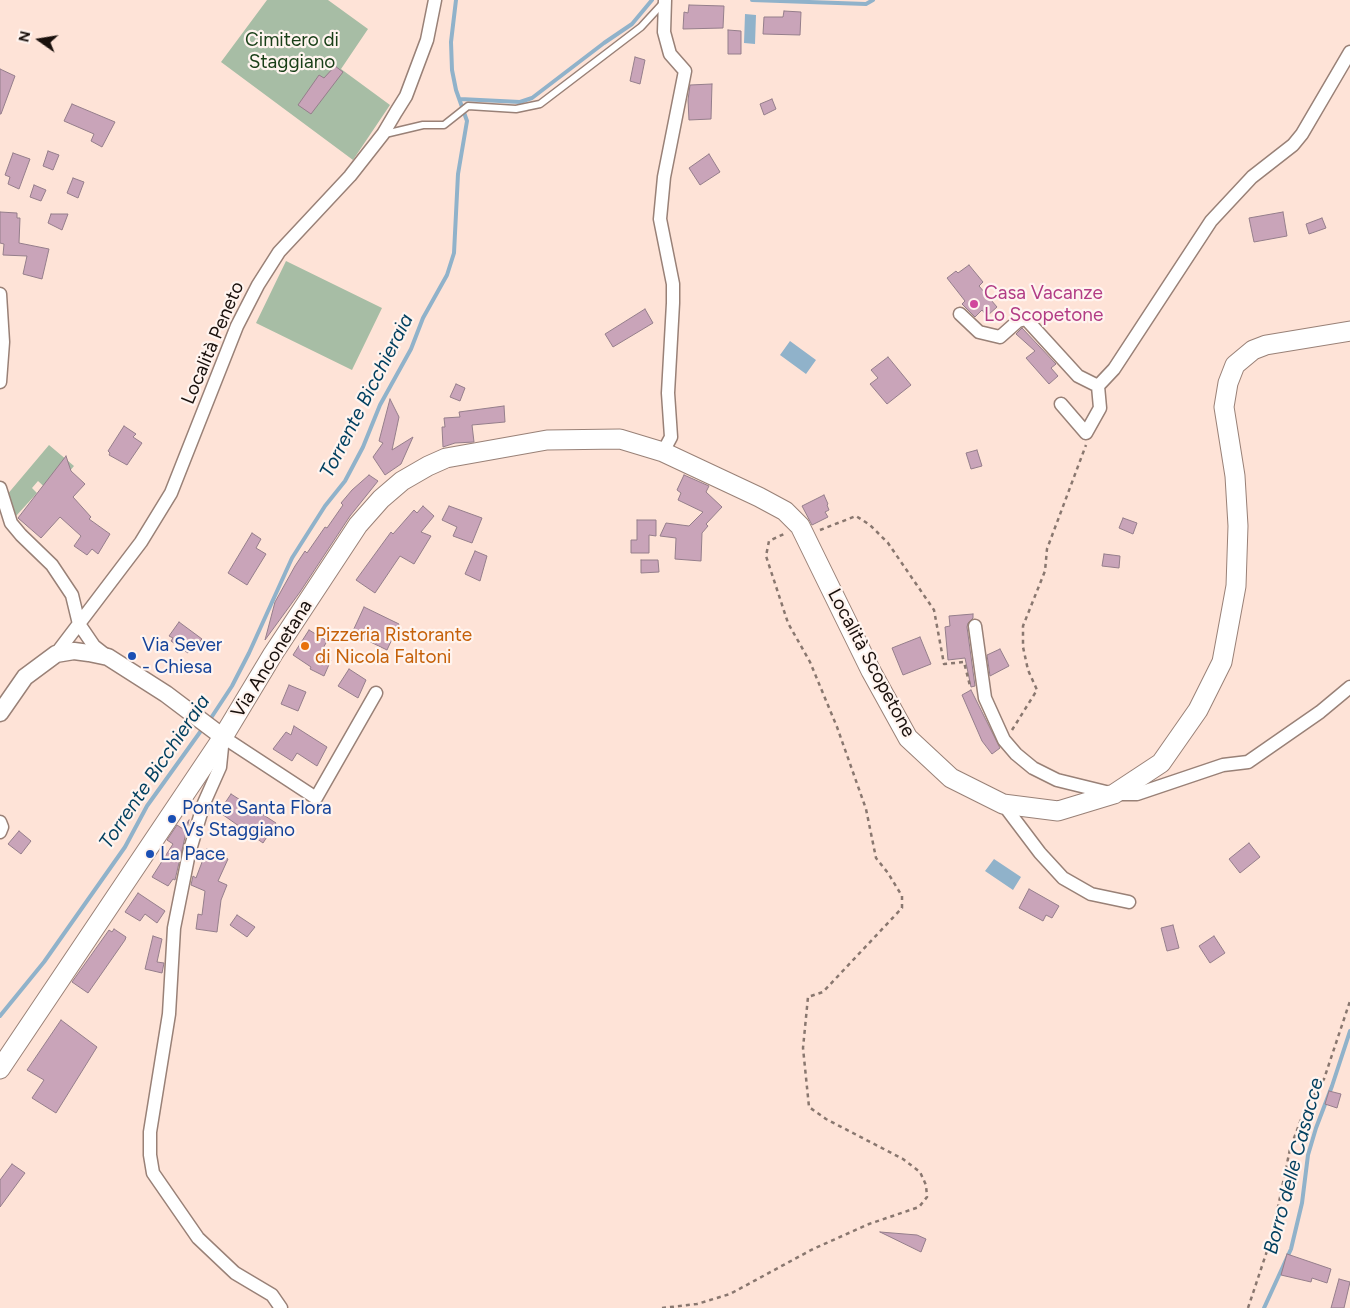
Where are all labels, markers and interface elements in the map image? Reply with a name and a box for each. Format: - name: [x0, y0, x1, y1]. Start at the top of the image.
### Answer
- north arrow: [15, 15, 65, 65]
- text: N: [15, 29, 34, 44]
- park label: Cimitero di Staggiano: [245, 29, 339, 73]
- street label: Località Peneto: [177, 278, 249, 408]
- place label: Casa Vacanze Lo Scopetone: [984, 282, 1103, 326]
- marker: Casa Vacanze Lo Scopetone: [968, 298, 980, 310]
- water label: Torrente Bicchieraia: [315, 310, 419, 482]
- street label: Località Scopetone: [822, 585, 920, 741]
- street label: Via Anconetana: [227, 596, 317, 722]
- place label: Pizzeria Ristorante di Nicola Faltoni: [315, 624, 472, 668]
- place label: Via Sever - Chiesa: [142, 634, 222, 678]
- marker: Pizzeria Ristorante di Nicola Faltoni: [299, 640, 311, 652]
- marker: Via Sever - Chiesa: [126, 650, 138, 662]
- water label: Torrente Bicchieraia: [94, 690, 216, 854]
- place label: Ponte Santa Flora Vs Staggiano: [182, 797, 332, 841]
- marker: Ponte Santa Flora Vs Staggiano: [166, 813, 178, 825]
- place label: La Pace: [160, 843, 225, 865]
- marker: La Pace: [144, 848, 156, 860]
- water label: Borro delle Casacce: [1259, 1075, 1329, 1257]

